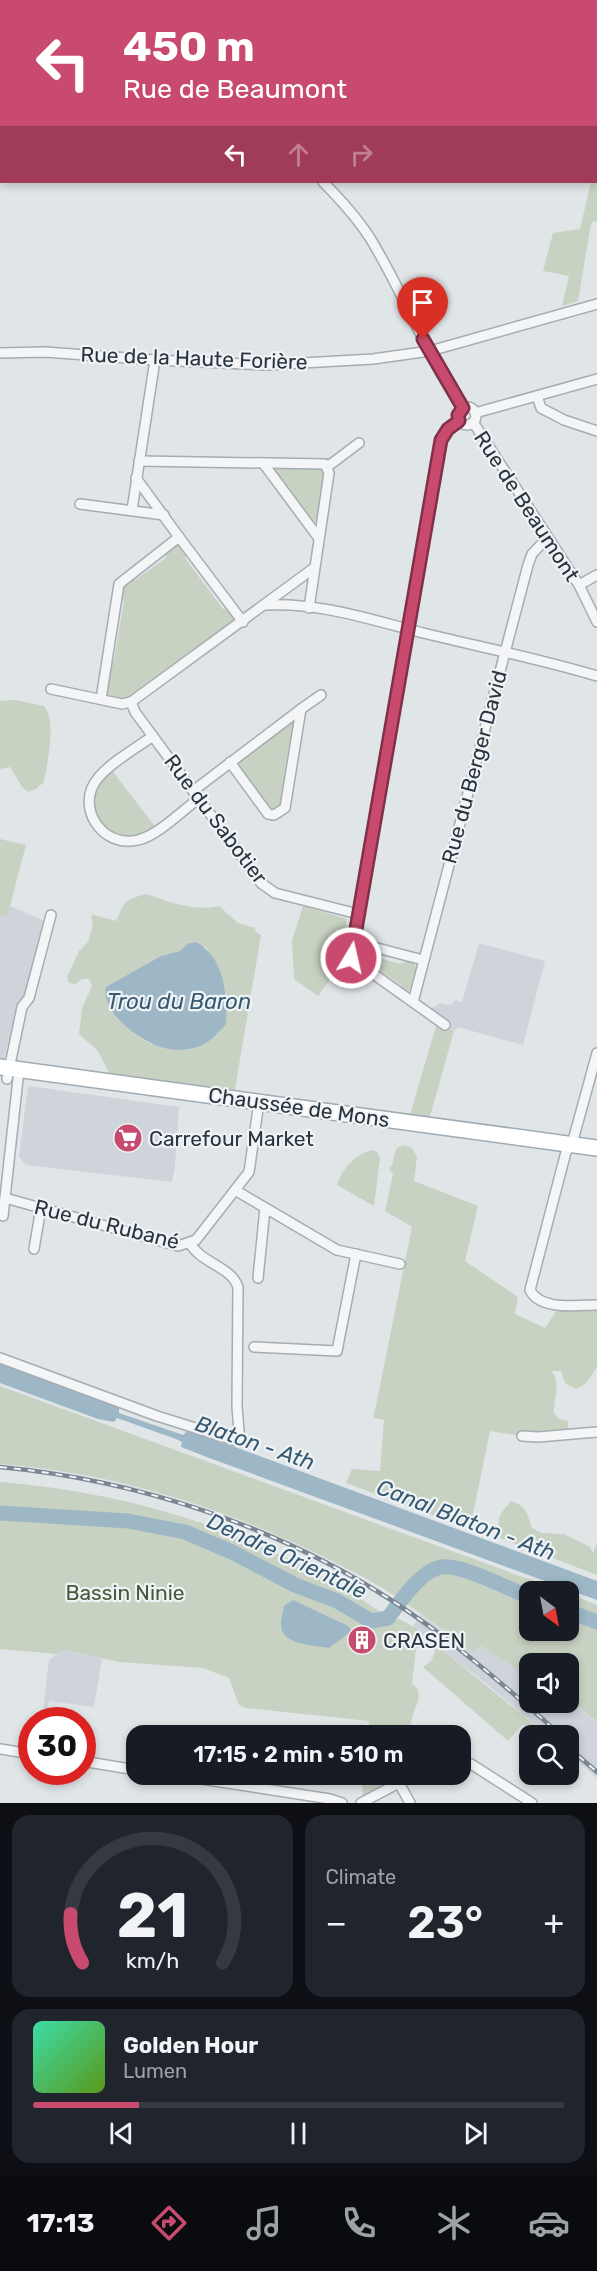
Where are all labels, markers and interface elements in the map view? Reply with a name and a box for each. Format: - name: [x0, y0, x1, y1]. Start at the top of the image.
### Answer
- text: 450 m: [123, 22, 255, 72]
- icon: left: [24, 24, 102, 102]
- text: Rue de Beaumont: [123, 73, 347, 105]
- icon: left: [219, 138, 252, 171]
- icon: ahead: [282, 138, 315, 171]
- icon: right: [345, 138, 378, 171]
- pin: [397, 277, 448, 339]
- icon: arrive: [406, 286, 439, 319]
- street label: Rue de la Haute Forière: [80, 342, 308, 374]
- street label: Rue de Beaumont: [469, 426, 585, 586]
- street label: Rue du Berger David: [436, 668, 512, 866]
- street label: Rue du Sabotier: [159, 749, 273, 889]
- position arrow: [319, 926, 383, 990]
- water label: Trou du Baron: [107, 988, 251, 1015]
- street label: Chaussée de Mons: [207, 1082, 391, 1132]
- supermarket icon: Carrefour Market: [112, 1122, 144, 1154]
- place label: Carrefour Market: [149, 1126, 314, 1151]
- street label: Rue du Rubané: [32, 1194, 182, 1254]
- water label: Blaton - Ath: [192, 1410, 318, 1476]
- water label: Canal Blaton - Ath: [373, 1474, 559, 1566]
- water label: Dendre Orientale: [203, 1507, 371, 1605]
- park label: Bassin Ninie: [65, 1580, 185, 1605]
- north arrow: [519, 1581, 579, 1641]
- map controls: [519, 1581, 579, 1785]
- building icon: CRASEN: [346, 1624, 378, 1656]
- place label: CRASEN: [383, 1628, 465, 1653]
- button: sound: [519, 1653, 579, 1713]
- speed limit sign: 30: [18, 1707, 96, 1785]
- button: search: [519, 1725, 579, 1785]
- text: 17:15 · 2 min · 510 m: [193, 1741, 404, 1768]
- text: Climate: [326, 1865, 396, 1889]
- text: 21: [116, 1879, 188, 1953]
- text: 23°: [407, 1896, 483, 1949]
- text: −: [326, 1903, 347, 1942]
- text: +: [543, 1903, 564, 1942]
- text: km/h: [125, 1948, 179, 1973]
- text: Golden Hour: [123, 2032, 258, 2059]
- text: Lumen: [123, 2059, 187, 2083]
- icon: previous: [105, 2117, 138, 2150]
- icon: pause: [282, 2117, 315, 2150]
- icon: next: [459, 2117, 492, 2150]
- icon: directions: [148, 2202, 190, 2244]
- icon: music: [243, 2202, 285, 2244]
- icon: phone: [338, 2202, 380, 2244]
- icon: climate: [433, 2202, 475, 2244]
- icon: car: [528, 2202, 570, 2244]
- text: 17:13: [27, 2207, 95, 2239]

